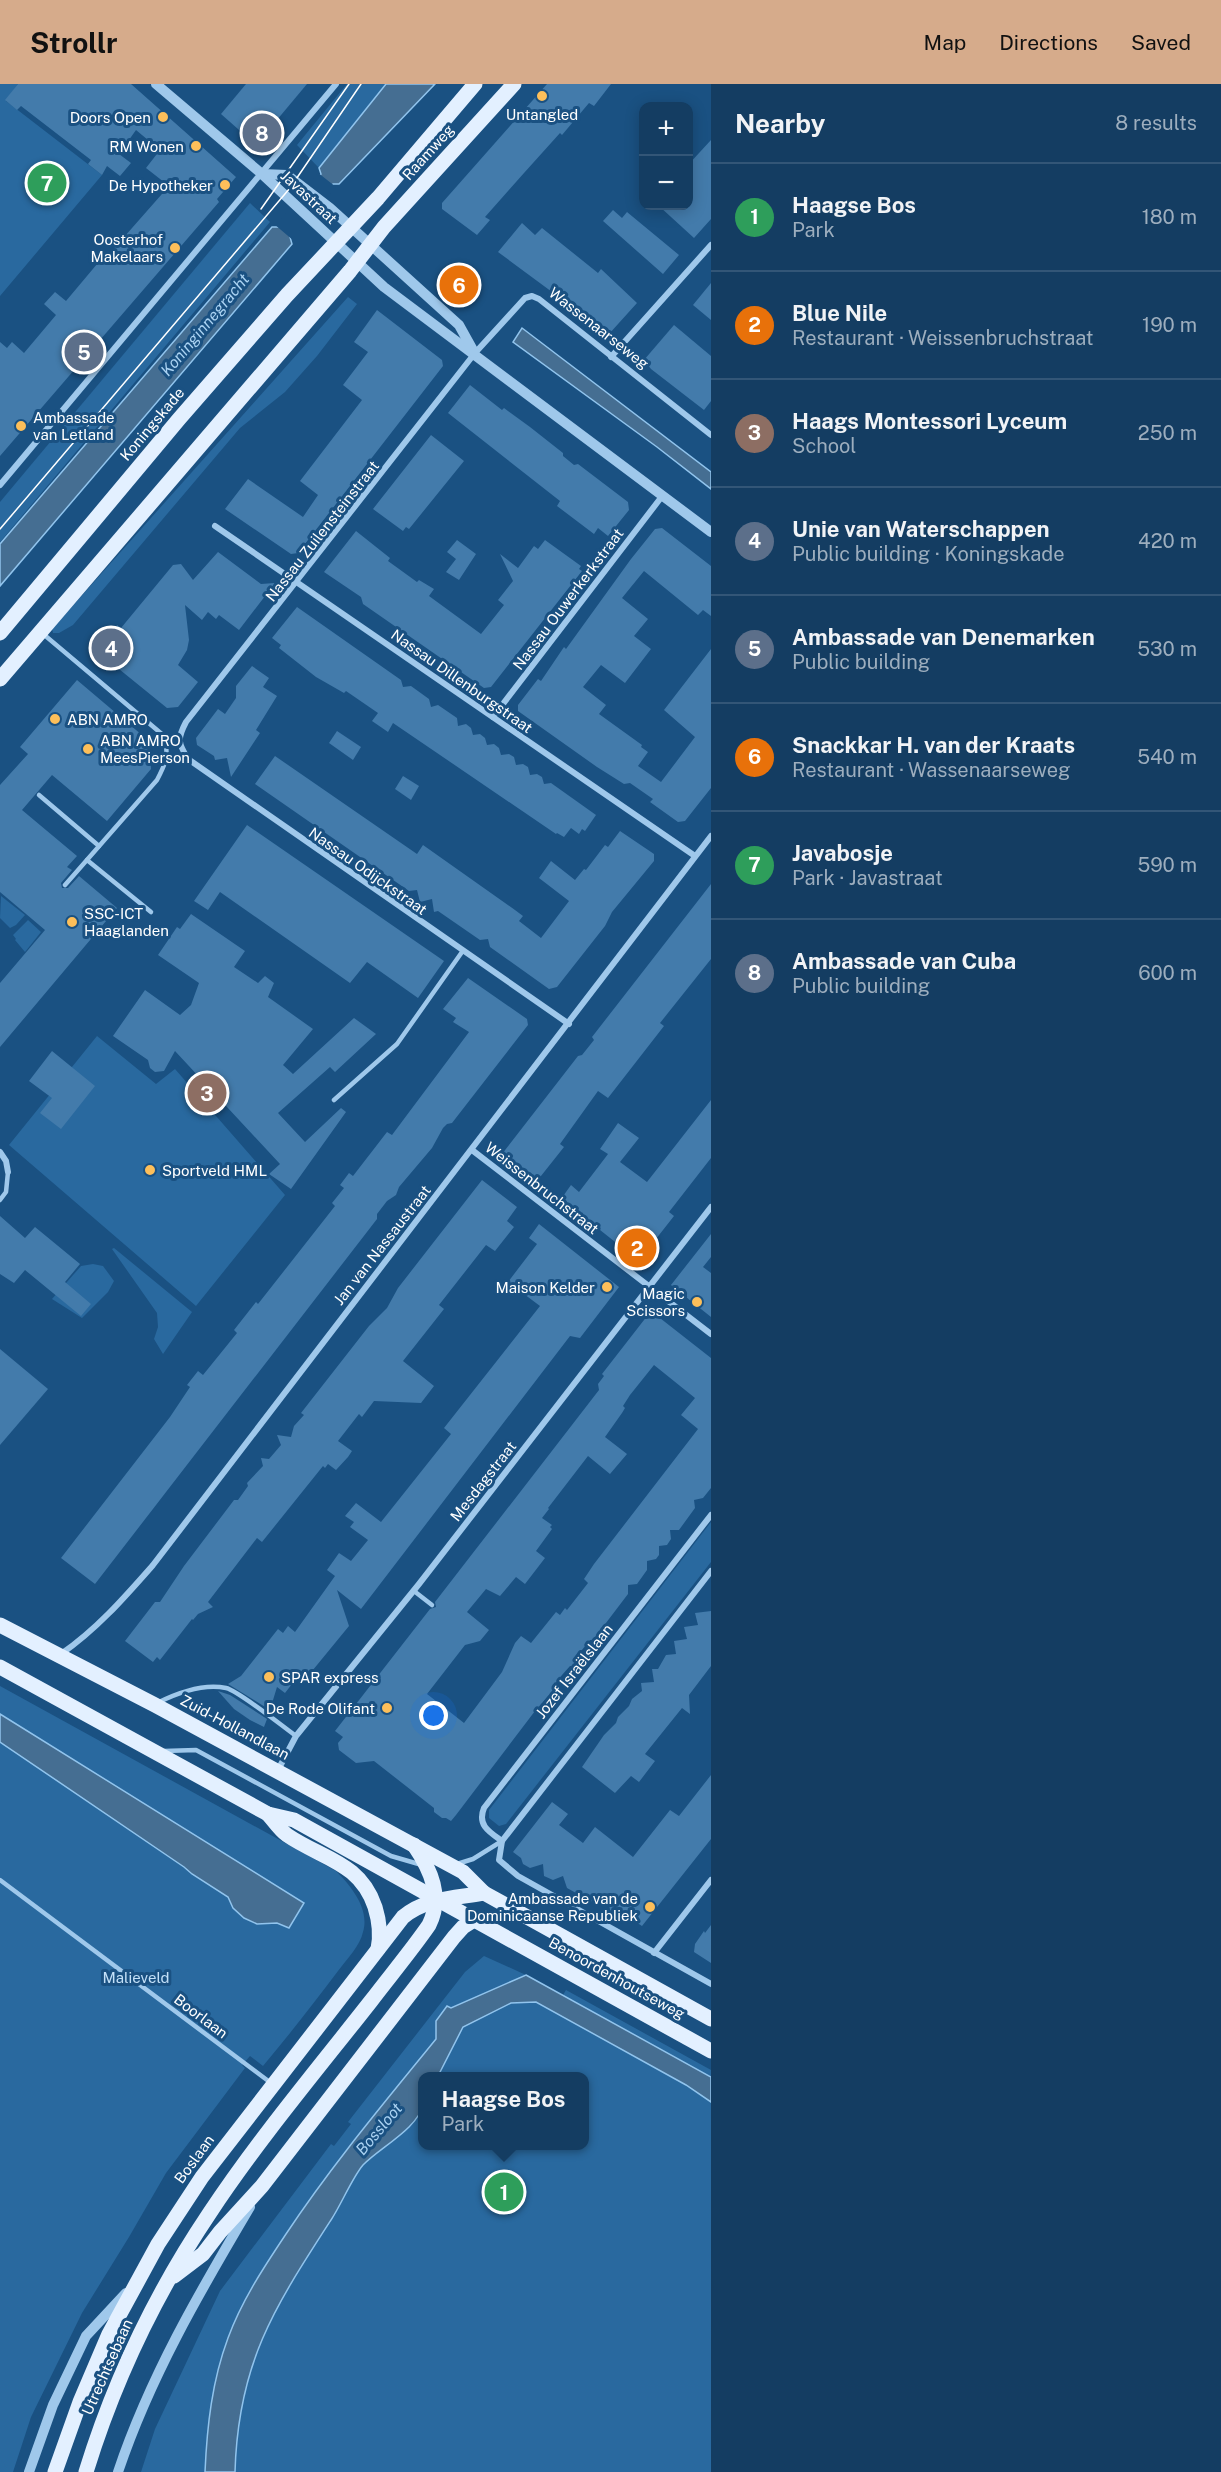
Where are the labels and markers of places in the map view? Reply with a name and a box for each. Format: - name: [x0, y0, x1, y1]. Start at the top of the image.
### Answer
- marker: Untangled: [535, 89, 549, 103]
- place label: Untangled: [506, 106, 578, 123]
- place label: Doors Open: [70, 109, 151, 126]
- marker: Doors Open: [156, 110, 170, 124]
- pin: 8: [242, 110, 282, 156]
- place label: RM Wonen: [109, 138, 184, 155]
- marker: RM Wonen: [189, 139, 203, 153]
- pin: 7: [28, 160, 66, 206]
- place label: De Hypotheker: [109, 177, 213, 194]
- marker: De Hypotheker: [218, 178, 232, 192]
- place label: Oosterhof Makelaars: [90, 231, 163, 265]
- marker: Oosterhof Makelaars: [168, 241, 182, 255]
- pin: 6: [440, 262, 478, 308]
- pin: 5: [64, 330, 104, 374]
- place label: Ambassade van Letland: [33, 409, 115, 443]
- marker: Ambassade van Letland: [14, 419, 28, 433]
- pin: 4: [92, 626, 130, 670]
- place label: ABN AMRO: [67, 711, 148, 728]
- marker: ABN AMRO: [48, 712, 62, 726]
- place label: ABN AMRO MeesPierson: [100, 732, 190, 766]
- marker: ABN AMRO MeesPierson: [81, 742, 95, 756]
- place label: SSC-ICT Haaglanden: [84, 905, 169, 939]
- marker: SSC-ICT Haaglanden: [65, 915, 79, 929]
- pin: 3: [188, 1070, 226, 1116]
- place label: Sportveld HML: [162, 1162, 267, 1179]
- marker: Sportveld HML: [143, 1163, 157, 1177]
- pin: 2: [618, 1226, 656, 1270]
- place label: Maison Kelder: [496, 1279, 595, 1296]
- marker: Maison Kelder: [600, 1280, 614, 1294]
- place label: Magic Scissors: [626, 1285, 685, 1319]
- marker: Magic Scissors: [690, 1295, 704, 1309]
- place label: SPAR express: [281, 1669, 379, 1686]
- marker: SPAR express: [262, 1670, 276, 1684]
- place label: De Rode Olifant: [266, 1700, 375, 1717]
- marker: De Rode Olifant: [380, 1701, 394, 1715]
- place label: Ambassade van de Dominicaanse Republiek: [467, 1890, 638, 1924]
- marker: Ambassade van de Dominicaanse Republiek: [643, 1900, 657, 1914]
- pin: 1: [484, 2170, 524, 2214]

